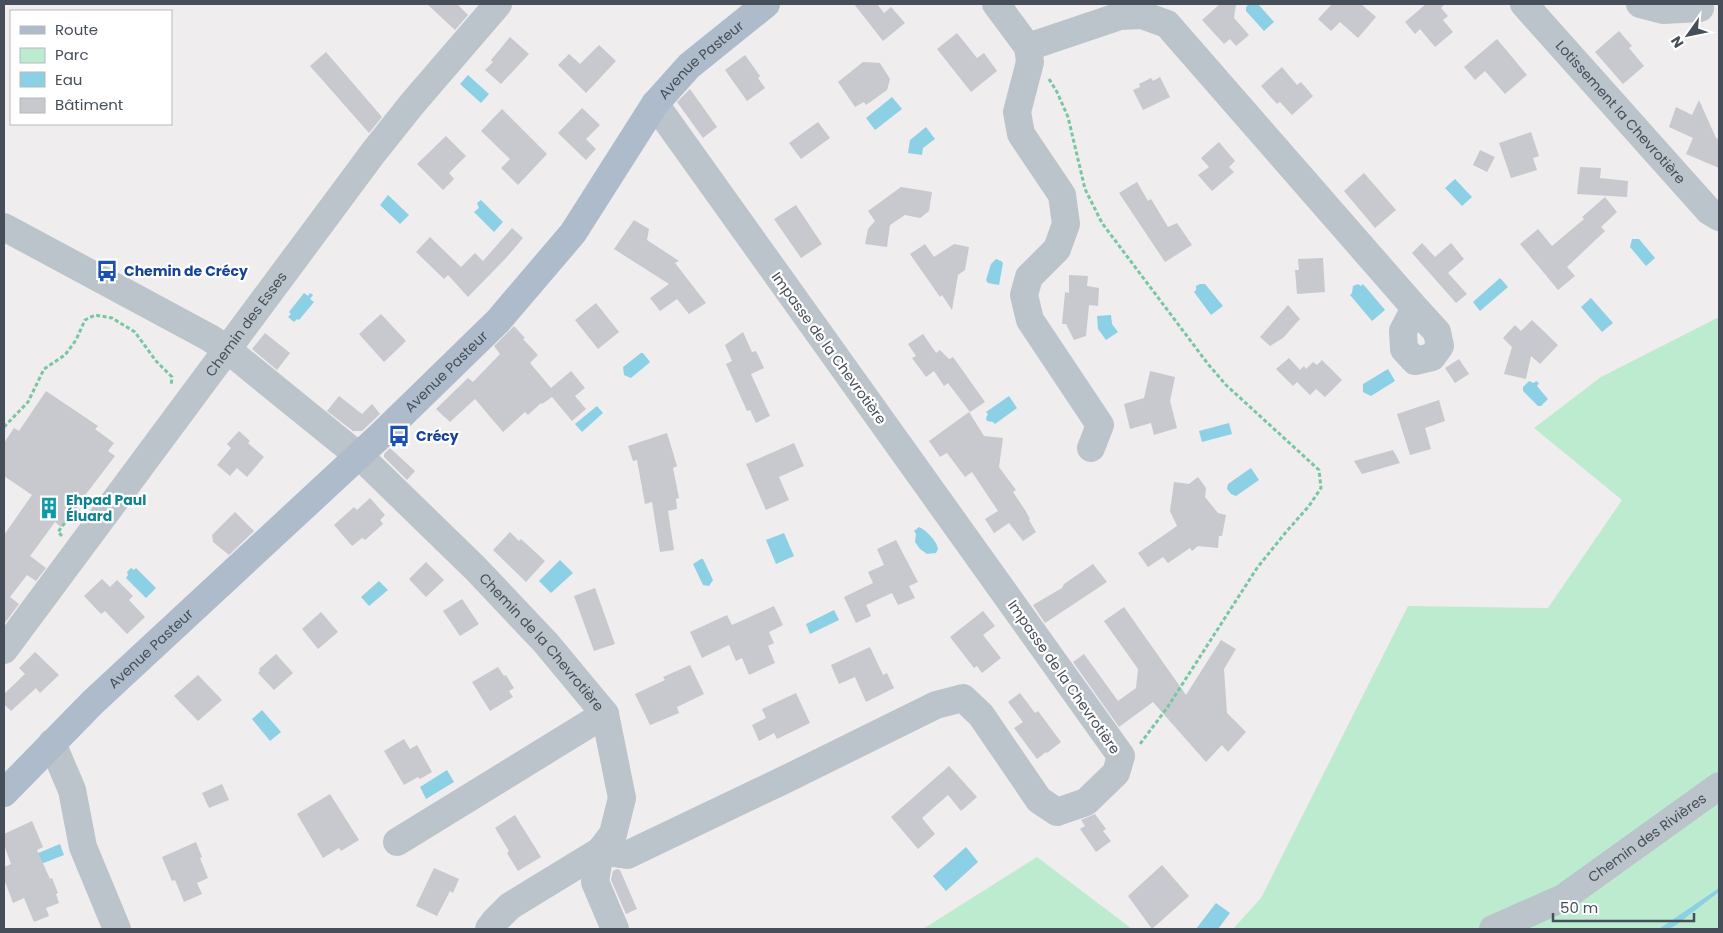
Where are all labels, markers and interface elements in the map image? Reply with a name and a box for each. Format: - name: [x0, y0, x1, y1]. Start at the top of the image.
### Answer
- legend: [10, 10, 172, 125]
- north arrow: [1663, 10, 1713, 60]
- street label: Avenue Pasteur: [654, 16, 748, 104]
- text: Route: [55, 19, 98, 40]
- text: N: [1666, 32, 1688, 52]
- street label: Lotissement la Chevrotière: [1551, 36, 1690, 188]
- text: Parc: [55, 44, 89, 65]
- text: Eau: [55, 69, 82, 90]
- text: Bâtiment: [55, 94, 123, 115]
- bus stop icon: Chemin de Crécy: [94, 258, 120, 284]
- place label: Chemin de Crécy: [124, 261, 248, 281]
- street label: Chemin des Esses: [200, 267, 292, 381]
- street label: Impasse de la Chevrotière: [767, 268, 891, 429]
- street label: Avenue Pasteur: [400, 326, 492, 417]
- bus stop icon: Crécy: [386, 423, 412, 449]
- place label: Crécy: [416, 426, 459, 446]
- place label: Ehpad Paul Éluard: [66, 490, 146, 526]
- building icon: Ehpad Paul Éluard: [36, 495, 62, 521]
- street label: Chemin de la Chevrotière: [475, 568, 609, 716]
- street label: Impasse de la Chevrotière: [1003, 596, 1125, 758]
- street label: Avenue Pasteur: [104, 604, 198, 693]
- street label: Chemin des Rivières: [1584, 788, 1710, 887]
- scale bar: [1553, 890, 1694, 922]
- text: 50 m: [1560, 897, 1598, 918]

